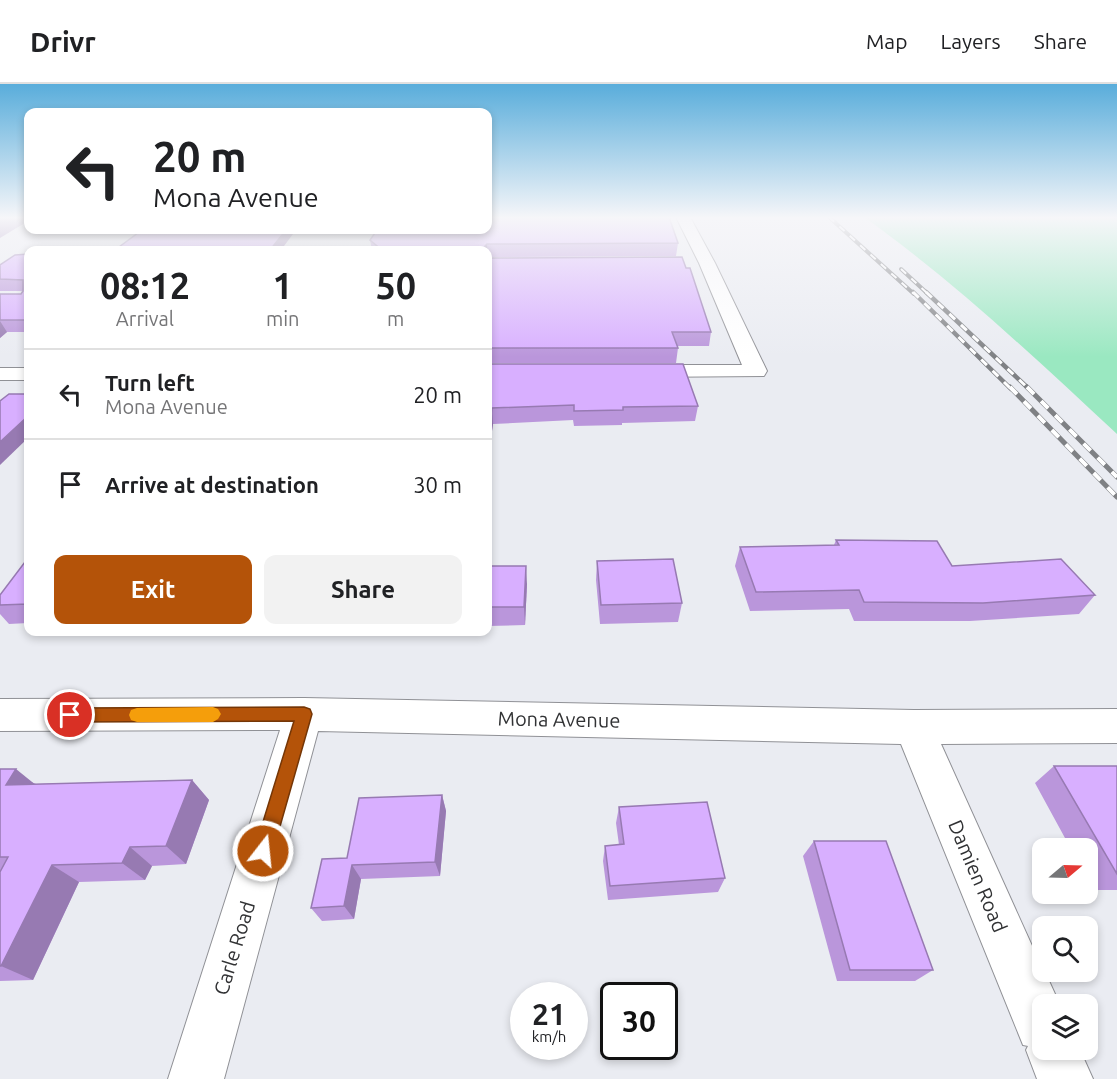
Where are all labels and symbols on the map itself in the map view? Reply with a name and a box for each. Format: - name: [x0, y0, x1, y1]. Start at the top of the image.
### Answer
- pin: [44, 689, 95, 740]
- street label: Mona Avenue: [497, 706, 621, 732]
- street label: Damien Road: [944, 816, 1012, 936]
- position arrow: [231, 819, 295, 883]
- north arrow: [1032, 838, 1098, 904]
- street label: Carle Road: [209, 898, 259, 998]
- speed limit sign: 30: [600, 982, 678, 1060]

